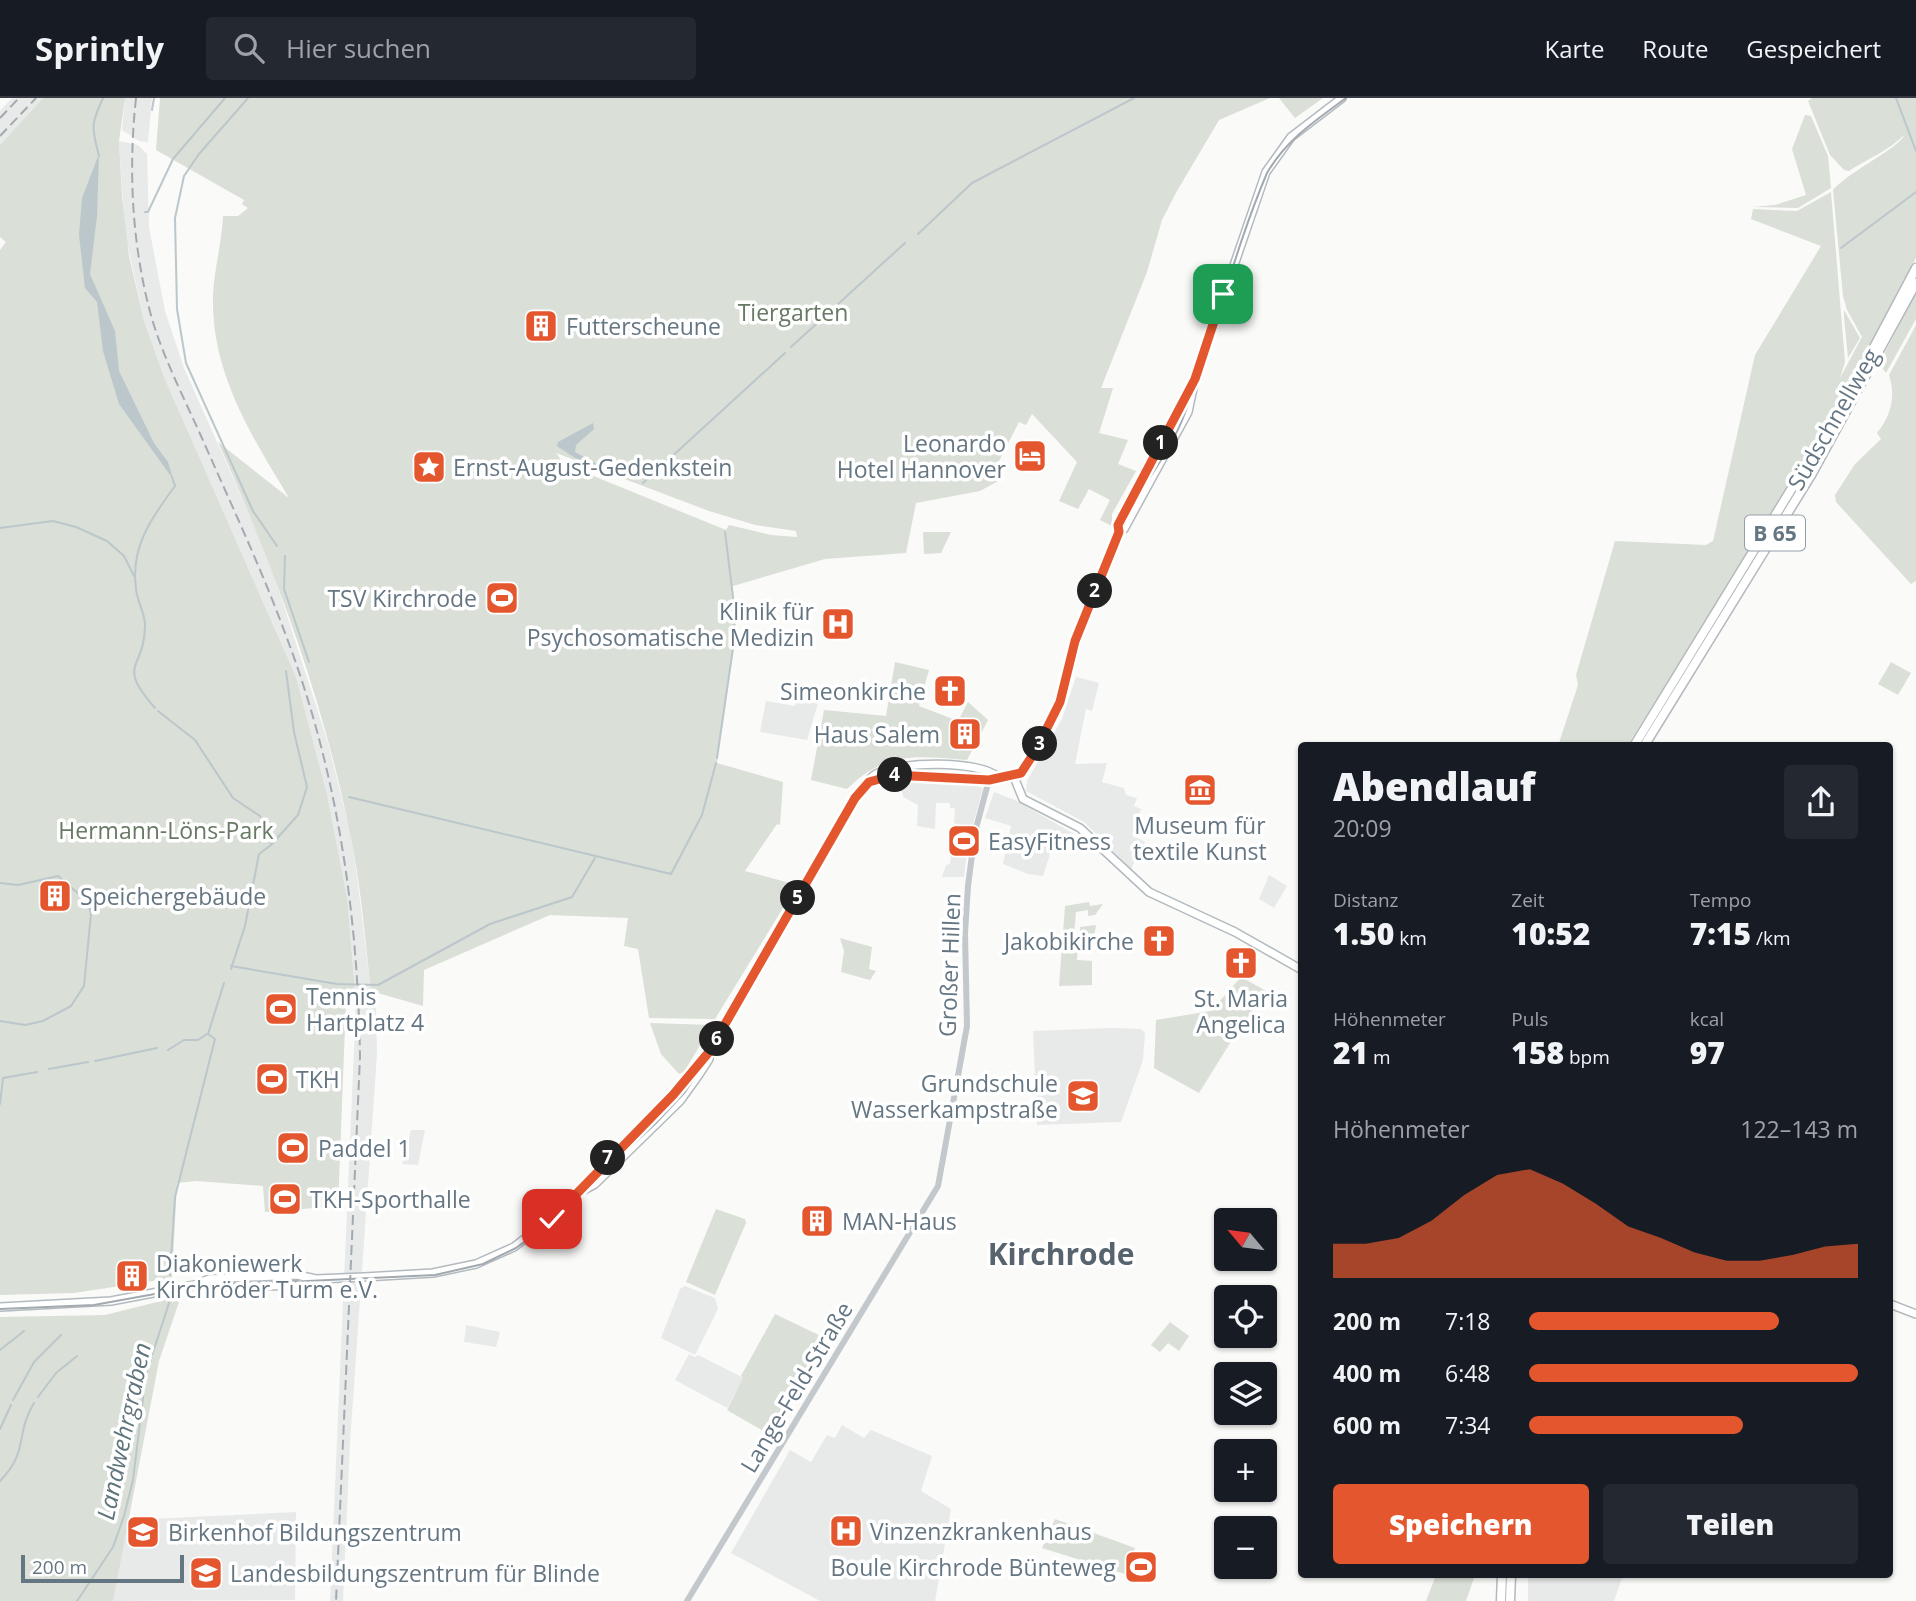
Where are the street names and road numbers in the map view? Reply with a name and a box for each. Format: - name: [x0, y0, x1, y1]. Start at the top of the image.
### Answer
- street label: Südschnellweg: [1779, 342, 1887, 496]
- road number: B 65: [1745, 516, 1805, 550]
- street label: Großer Hillen: [930, 893, 968, 1037]
- street label: Lange-Feld-Straße: [732, 1296, 860, 1478]

